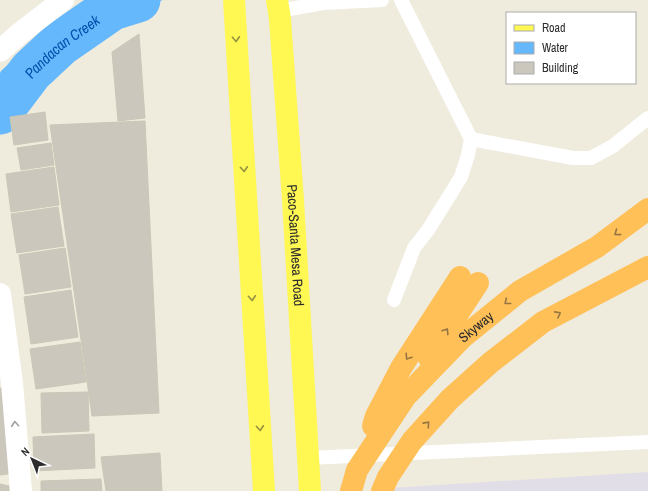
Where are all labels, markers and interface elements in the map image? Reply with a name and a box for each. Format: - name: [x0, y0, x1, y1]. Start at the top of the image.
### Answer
- water label: Pandacan Creek: [19, 9, 104, 82]
- legend: [506, 12, 636, 84]
- text: Road: [542, 20, 566, 36]
- one-way arrow: [232, 36, 241, 42]
- text: Water: [542, 40, 569, 56]
- text: Building: [542, 60, 579, 76]
- one-way arrow: [240, 166, 249, 172]
- street label: Paco-Santa Mesa Road: [283, 184, 308, 307]
- one-way arrow: [614, 228, 621, 235]
- one-way arrow: [248, 295, 257, 301]
- one-way arrow: [504, 297, 511, 304]
- street label: Skyway: [455, 307, 497, 346]
- one-way arrow: [554, 311, 561, 319]
- one-way arrow: [442, 328, 449, 335]
- one-way arrow: [406, 353, 413, 360]
- one-way arrow: [11, 421, 20, 427]
- one-way arrow: [422, 421, 430, 429]
- one-way arrow: [256, 425, 265, 431]
- north arrow: [12, 439, 52, 479]
- text: N: [18, 444, 32, 459]

